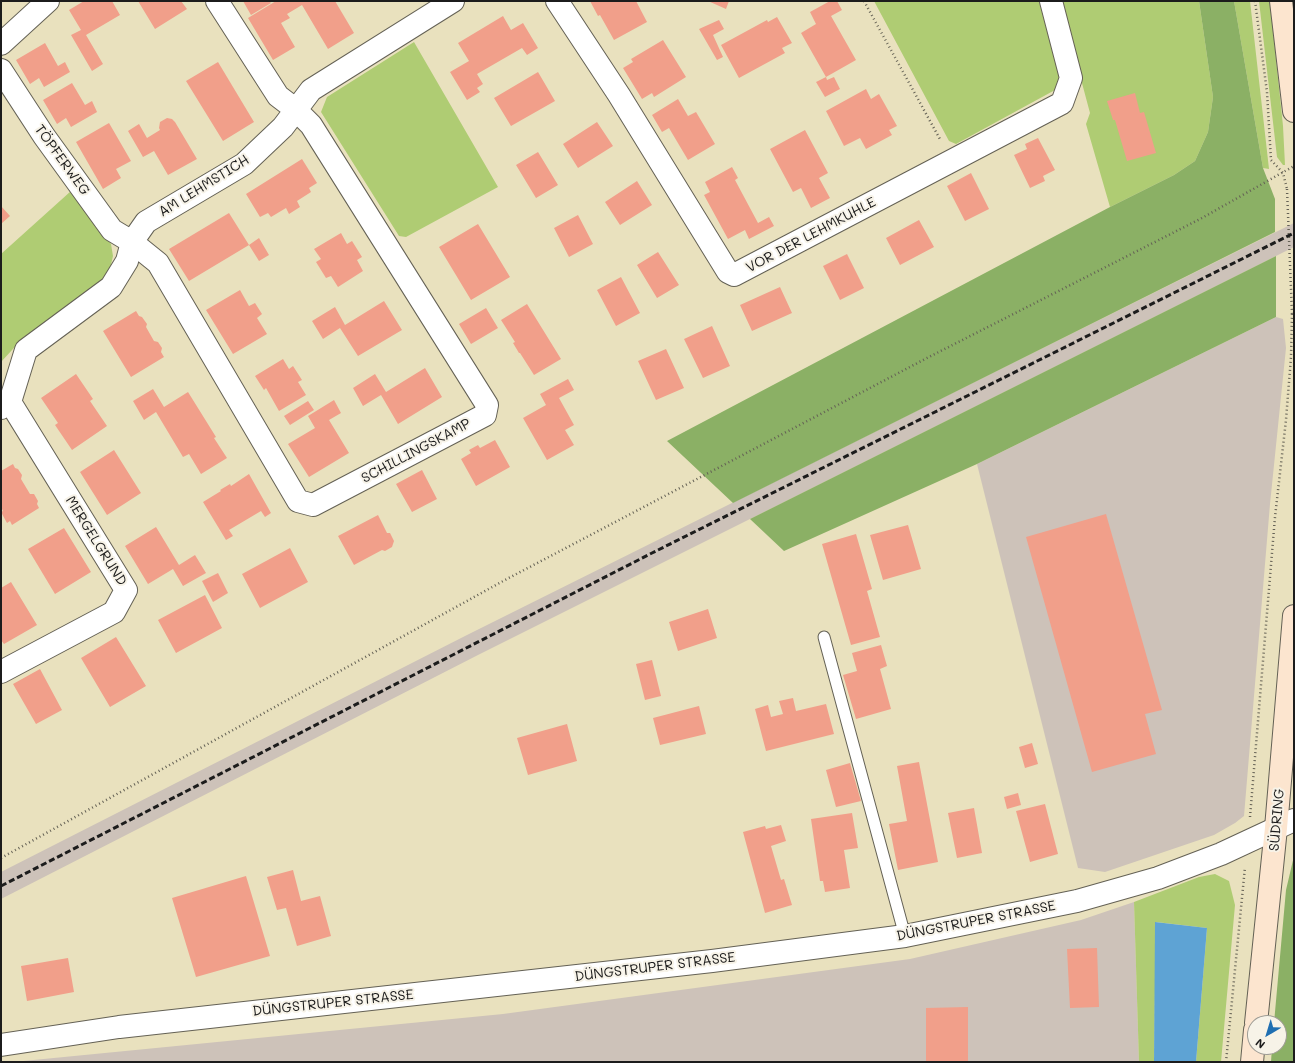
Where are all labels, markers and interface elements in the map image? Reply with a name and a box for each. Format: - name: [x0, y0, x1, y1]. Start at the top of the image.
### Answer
- street label: TÖPFERWEG: [31, 122, 93, 198]
- street label: AM LEHMSTICH: [156, 151, 252, 221]
- street label: VOR DER LEHMKUHLE: [743, 194, 879, 276]
- street label: SCHILLINGSKAMP: [358, 415, 474, 487]
- street label: MERGELGRUND: [62, 493, 130, 589]
- street label: SÜDRING: [1266, 788, 1288, 852]
- street label: DÜNGSTRUPER STRASSE: [895, 897, 1057, 945]
- street label: DÜNGSTRUPER STRASSE: [574, 949, 736, 985]
- street label: DÜNGSTRUPER STRASSE: [252, 986, 414, 1020]
- north arrow: [1247, 1015, 1287, 1055]
- text: N: [1252, 1036, 1268, 1053]

